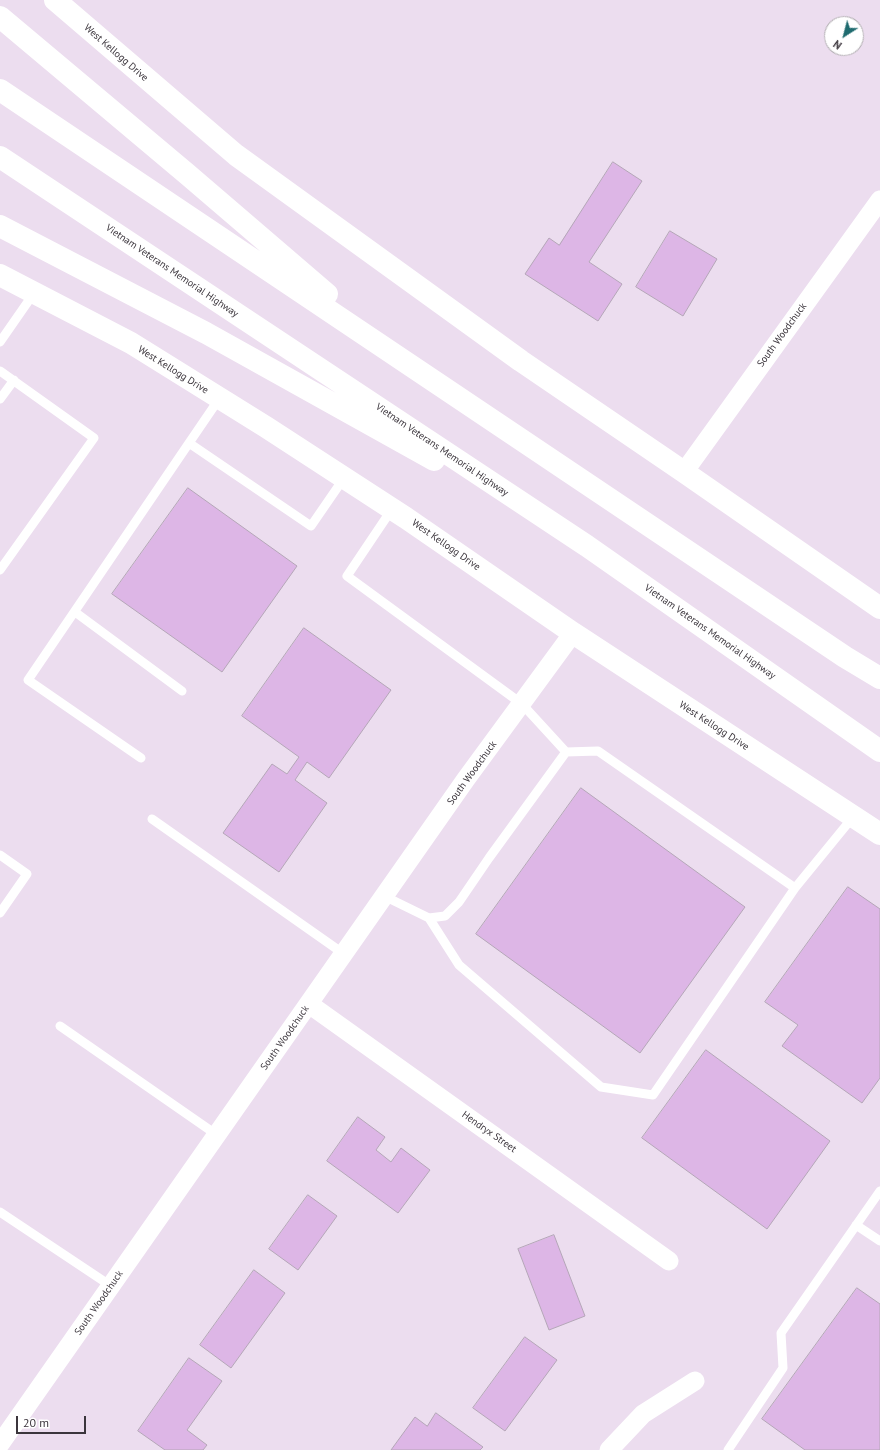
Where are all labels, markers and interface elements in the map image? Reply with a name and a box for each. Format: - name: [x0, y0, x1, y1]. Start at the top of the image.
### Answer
- north arrow: [824, 16, 864, 56]
- street label: West Kellogg Drive: [82, 22, 150, 84]
- text: N: [830, 37, 845, 53]
- street label: Vietnam Veterans Memorial Highway: [103, 222, 241, 320]
- street label: South Woodchuck: [755, 301, 809, 369]
- street label: West Kellogg Drive: [136, 343, 210, 397]
- street label: Vietnam Veterans Memorial Highway: [373, 401, 511, 499]
- street label: West Kellogg Drive: [409, 517, 483, 573]
- street label: Vietnam Veterans Memorial Highway: [642, 582, 778, 682]
- street label: West Kellogg Drive: [677, 699, 751, 753]
- street label: South Woodchuck: [445, 739, 499, 807]
- street label: South Woodchuck: [258, 1003, 312, 1073]
- street label: Hendryx Street: [459, 1109, 519, 1155]
- street label: South Woodchuck: [72, 1268, 126, 1338]
- scale bar: [18, 1408, 88, 1434]
- text: 20 m: [23, 1415, 49, 1430]

